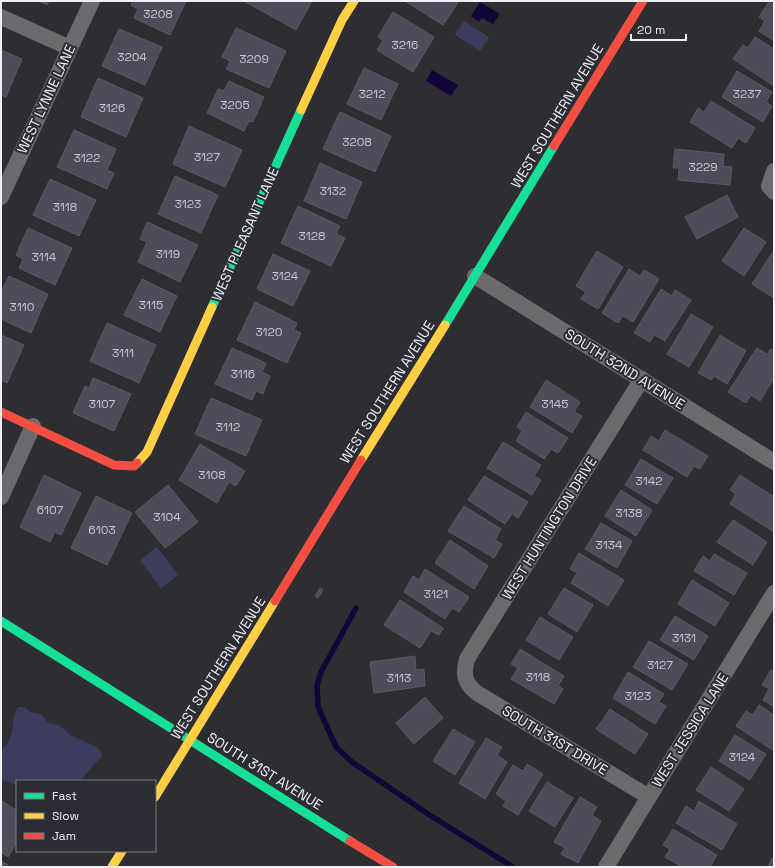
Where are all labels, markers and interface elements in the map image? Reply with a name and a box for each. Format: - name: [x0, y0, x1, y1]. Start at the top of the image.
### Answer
- house number: 3208: [143, 6, 173, 22]
- scale bar: [631, 16, 686, 42]
- text: 20 m: [637, 22, 665, 38]
- house number: 3216: [392, 37, 418, 53]
- street label: WEST SOUTHERN AVENUE: [507, 41, 607, 191]
- street label: WEST LYNNE LANE: [13, 42, 79, 156]
- house number: 3204: [117, 49, 147, 65]
- house number: 3209: [239, 51, 269, 67]
- house number: 3212: [359, 86, 385, 102]
- house number: 3237: [733, 86, 761, 102]
- house number: 3205: [220, 97, 250, 113]
- house number: 3126: [99, 100, 125, 116]
- house number: 3208: [342, 134, 372, 150]
- house number: 3127: [194, 149, 220, 165]
- house number: 3122: [74, 150, 100, 166]
- house number: 3229: [688, 159, 718, 175]
- street label: WEST PLEASANT LANE: [207, 164, 283, 304]
- house number: 3132: [320, 183, 346, 199]
- house number: 3123: [175, 196, 201, 212]
- house number: 3118: [53, 199, 77, 215]
- house number: 3128: [299, 228, 325, 244]
- house number: 3119: [156, 246, 180, 262]
- house number: 3114: [32, 249, 57, 265]
- house number: 3124: [272, 268, 299, 284]
- house number: 3115: [139, 297, 163, 313]
- house number: 3110: [10, 299, 34, 315]
- street label: WEST SOUTHERN AVENUE: [336, 317, 438, 467]
- house number: 3120: [255, 324, 283, 340]
- street label: SOUTH 32ND AVENUE: [562, 325, 689, 413]
- house number: 3111: [112, 345, 134, 361]
- house number: 3116: [231, 366, 255, 382]
- house number: 3107: [89, 396, 115, 412]
- house number: 3145: [542, 396, 568, 412]
- house number: 3112: [216, 419, 240, 435]
- street label: WEST HUNTINGTON DRIVE: [498, 453, 601, 603]
- house number: 3108: [198, 467, 226, 483]
- house number: 3142: [636, 473, 662, 489]
- house number: 6107: [37, 502, 64, 518]
- house number: 3138: [616, 505, 642, 521]
- house number: 3104: [153, 509, 181, 525]
- house number: 6103: [88, 522, 116, 538]
- house number: 3134: [596, 537, 623, 553]
- house number: 3121: [424, 586, 448, 602]
- street label: WEST SOUTHERN AVENUE: [167, 593, 269, 743]
- house number: 3131: [672, 630, 696, 646]
- house number: 3127: [647, 657, 673, 673]
- house number: 3118: [526, 669, 550, 685]
- street label: WEST JESSICA LANE: [648, 669, 732, 790]
- house number: 3113: [387, 670, 411, 686]
- house number: 3123: [625, 688, 651, 704]
- street label: SOUTH 31ST DRIVE: [499, 701, 611, 779]
- street label: SOUTH 31ST AVENUE: [204, 728, 326, 814]
- house number: 3124: [729, 749, 756, 765]
- legend: [16, 780, 156, 852]
- text: Fast: [52, 788, 77, 804]
- text: Slow: [52, 808, 79, 824]
- text: Jam: [52, 828, 76, 844]

